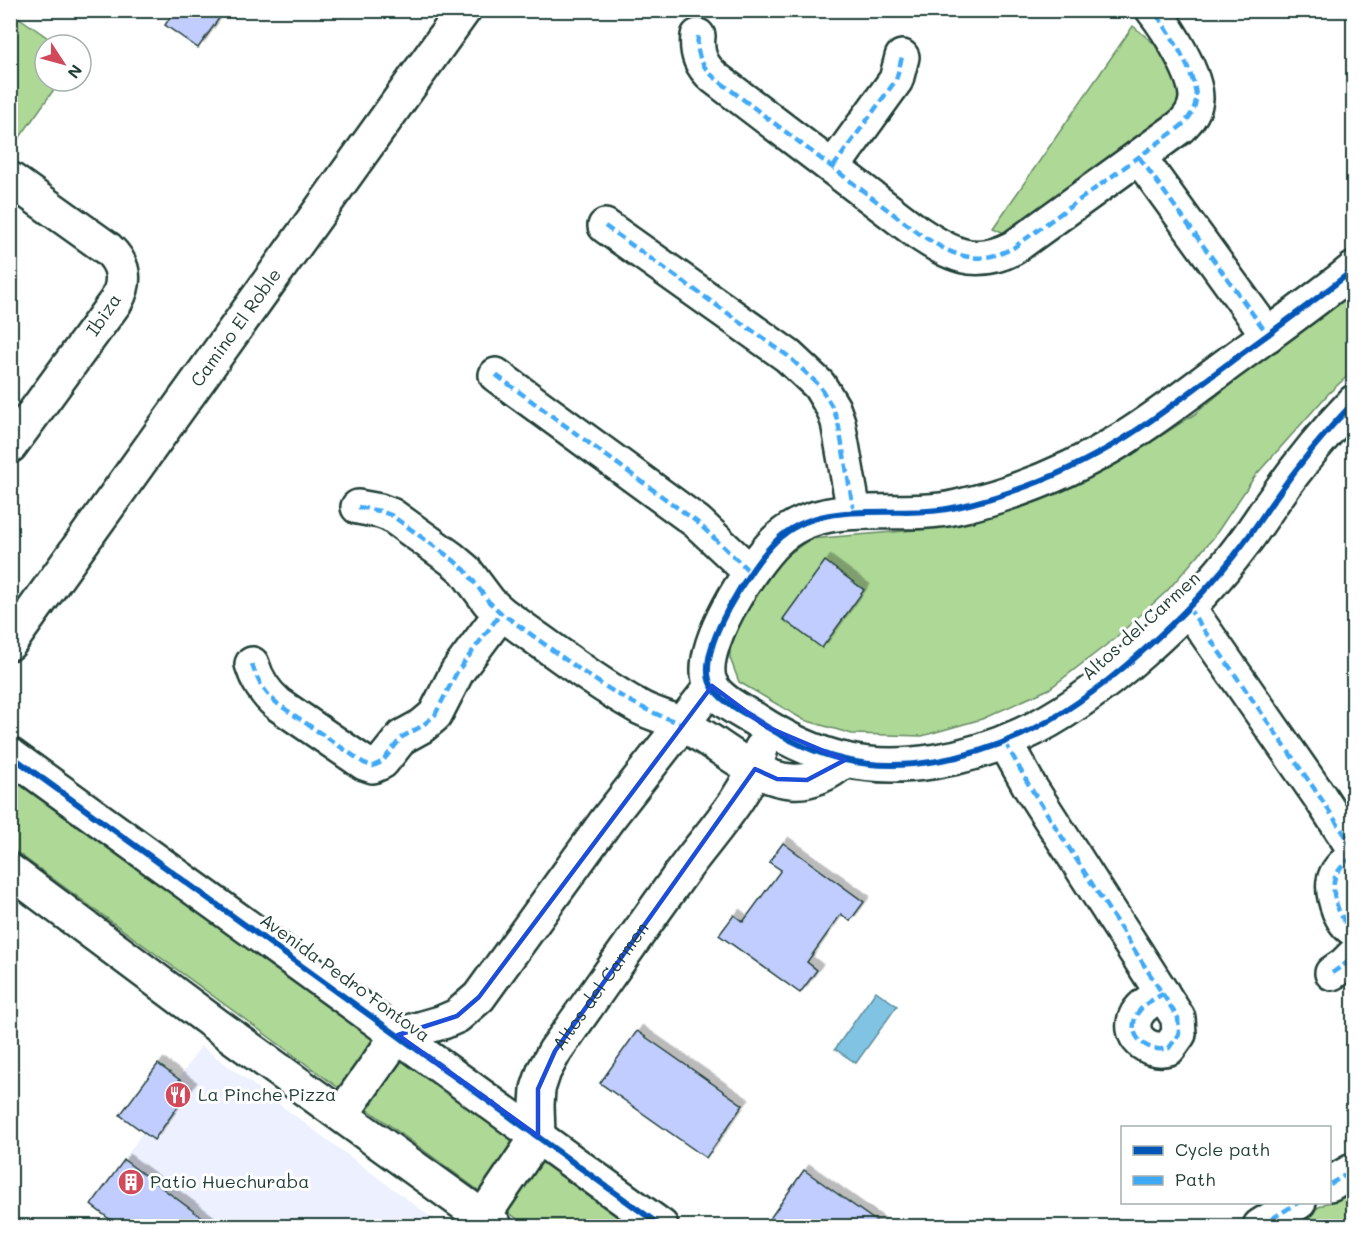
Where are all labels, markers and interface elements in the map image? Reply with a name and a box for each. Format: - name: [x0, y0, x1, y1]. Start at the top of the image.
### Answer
- north arrow: [33, 33, 93, 93]
- text: N: [63, 61, 88, 83]
- street label: Camino El Roble: [185, 263, 286, 391]
- street label: Ibiza: [80, 289, 126, 340]
- street label: Altos del Carmen: [1076, 566, 1205, 685]
- street label: Avenida Pedro Fontova: [256, 907, 435, 1047]
- street label: Altos del Carmen: [546, 917, 654, 1055]
- restaurant icon: La Pinche Pizza: [163, 1080, 193, 1110]
- place label: La Pinche Pizza: [198, 1082, 336, 1106]
- legend: [1121, 1126, 1331, 1204]
- text: Cycle path: [1175, 1137, 1270, 1161]
- building icon: Patio Huechuraba: [116, 1167, 146, 1197]
- text: Path: [1175, 1167, 1215, 1191]
- place label: Patio Huechuraba: [150, 1169, 309, 1193]

